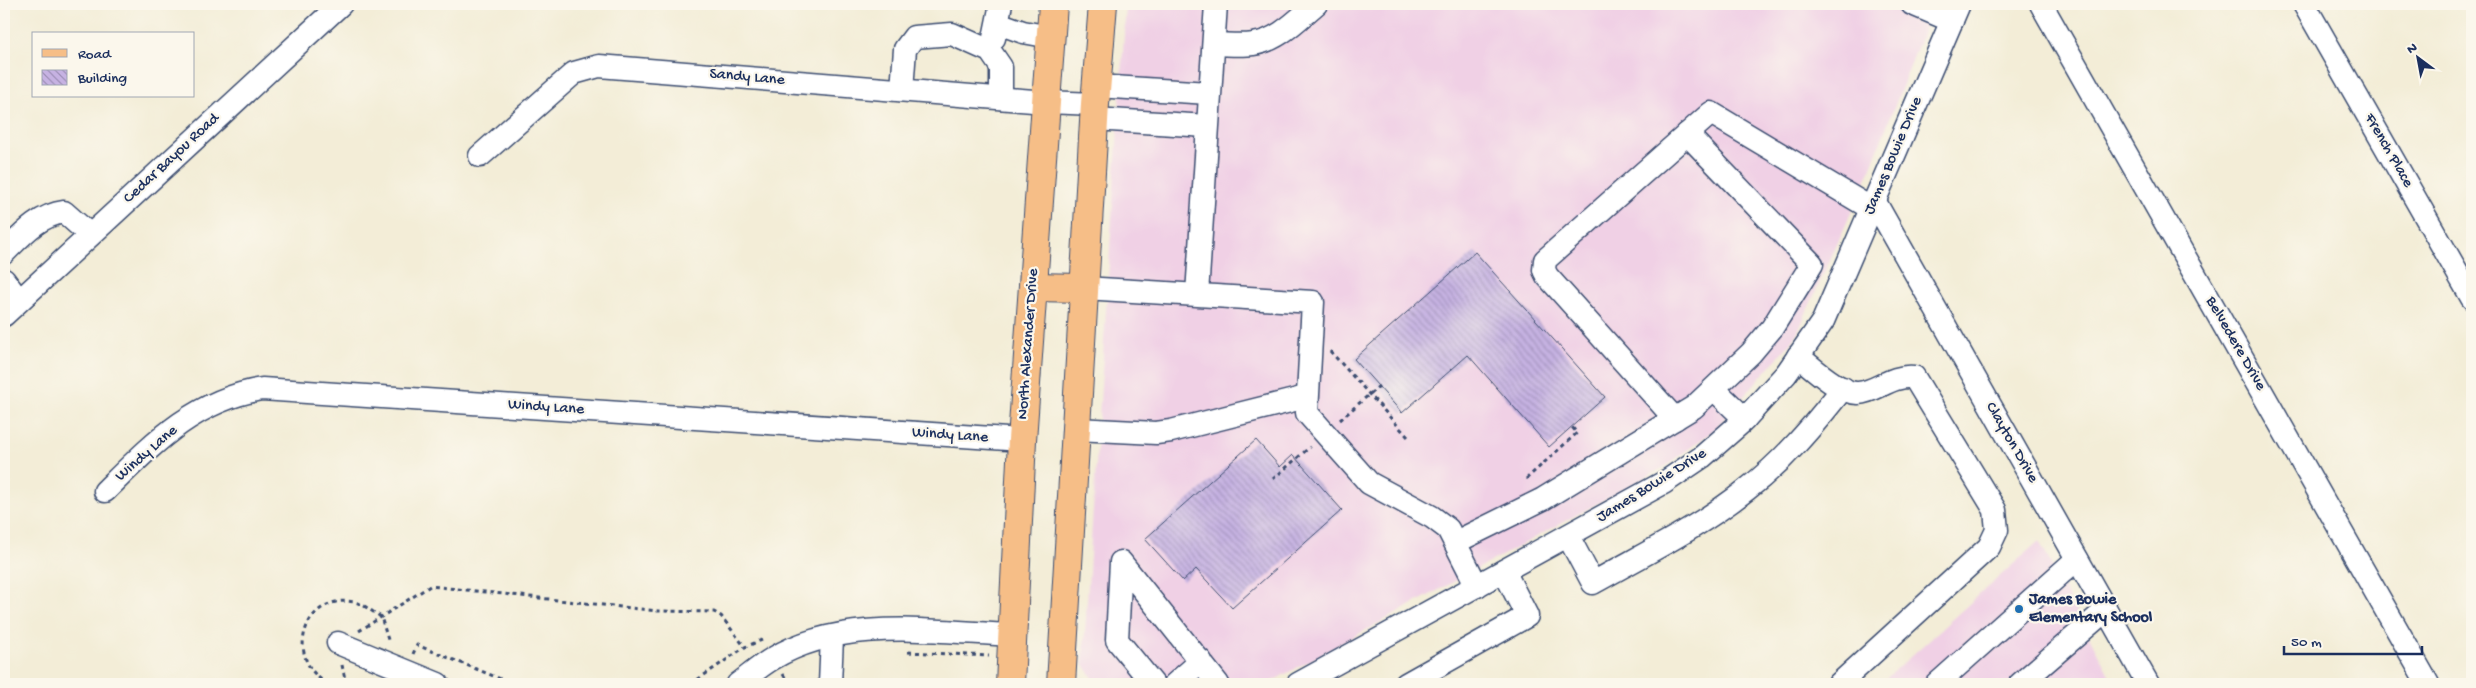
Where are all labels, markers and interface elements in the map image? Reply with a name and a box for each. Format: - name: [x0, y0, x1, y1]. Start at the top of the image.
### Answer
- legend: [32, 32, 195, 98]
- north arrow: [2394, 32, 2444, 82]
- text: N: [2404, 39, 2421, 59]
- text: Road: [78, 46, 112, 64]
- street label: Sandy Lane: [709, 65, 786, 91]
- text: Building: [77, 70, 127, 88]
- street label: James Bowie Drive: [1861, 94, 1928, 218]
- street label: Cedar Bayou Road: [120, 109, 225, 208]
- street label: French Place: [2359, 110, 2417, 192]
- street label: North Alexander Drive: [1014, 267, 1044, 420]
- street label: Belvedere Drive: [2200, 293, 2270, 395]
- street label: Windy Lane: [507, 396, 585, 420]
- street label: Clayton Drive: [1980, 399, 2042, 487]
- street label: Windy Lane: [112, 421, 183, 486]
- street label: Windy Lane: [911, 424, 989, 448]
- street label: James Bowie Drive: [1594, 444, 1711, 527]
- place label: James Bowie Elementary School: [2028, 591, 2153, 628]
- marker: James Bowie Elementary School: [2013, 603, 2025, 615]
- scale bar: [2284, 623, 2421, 655]
- text: 50 m: [2291, 634, 2322, 652]

